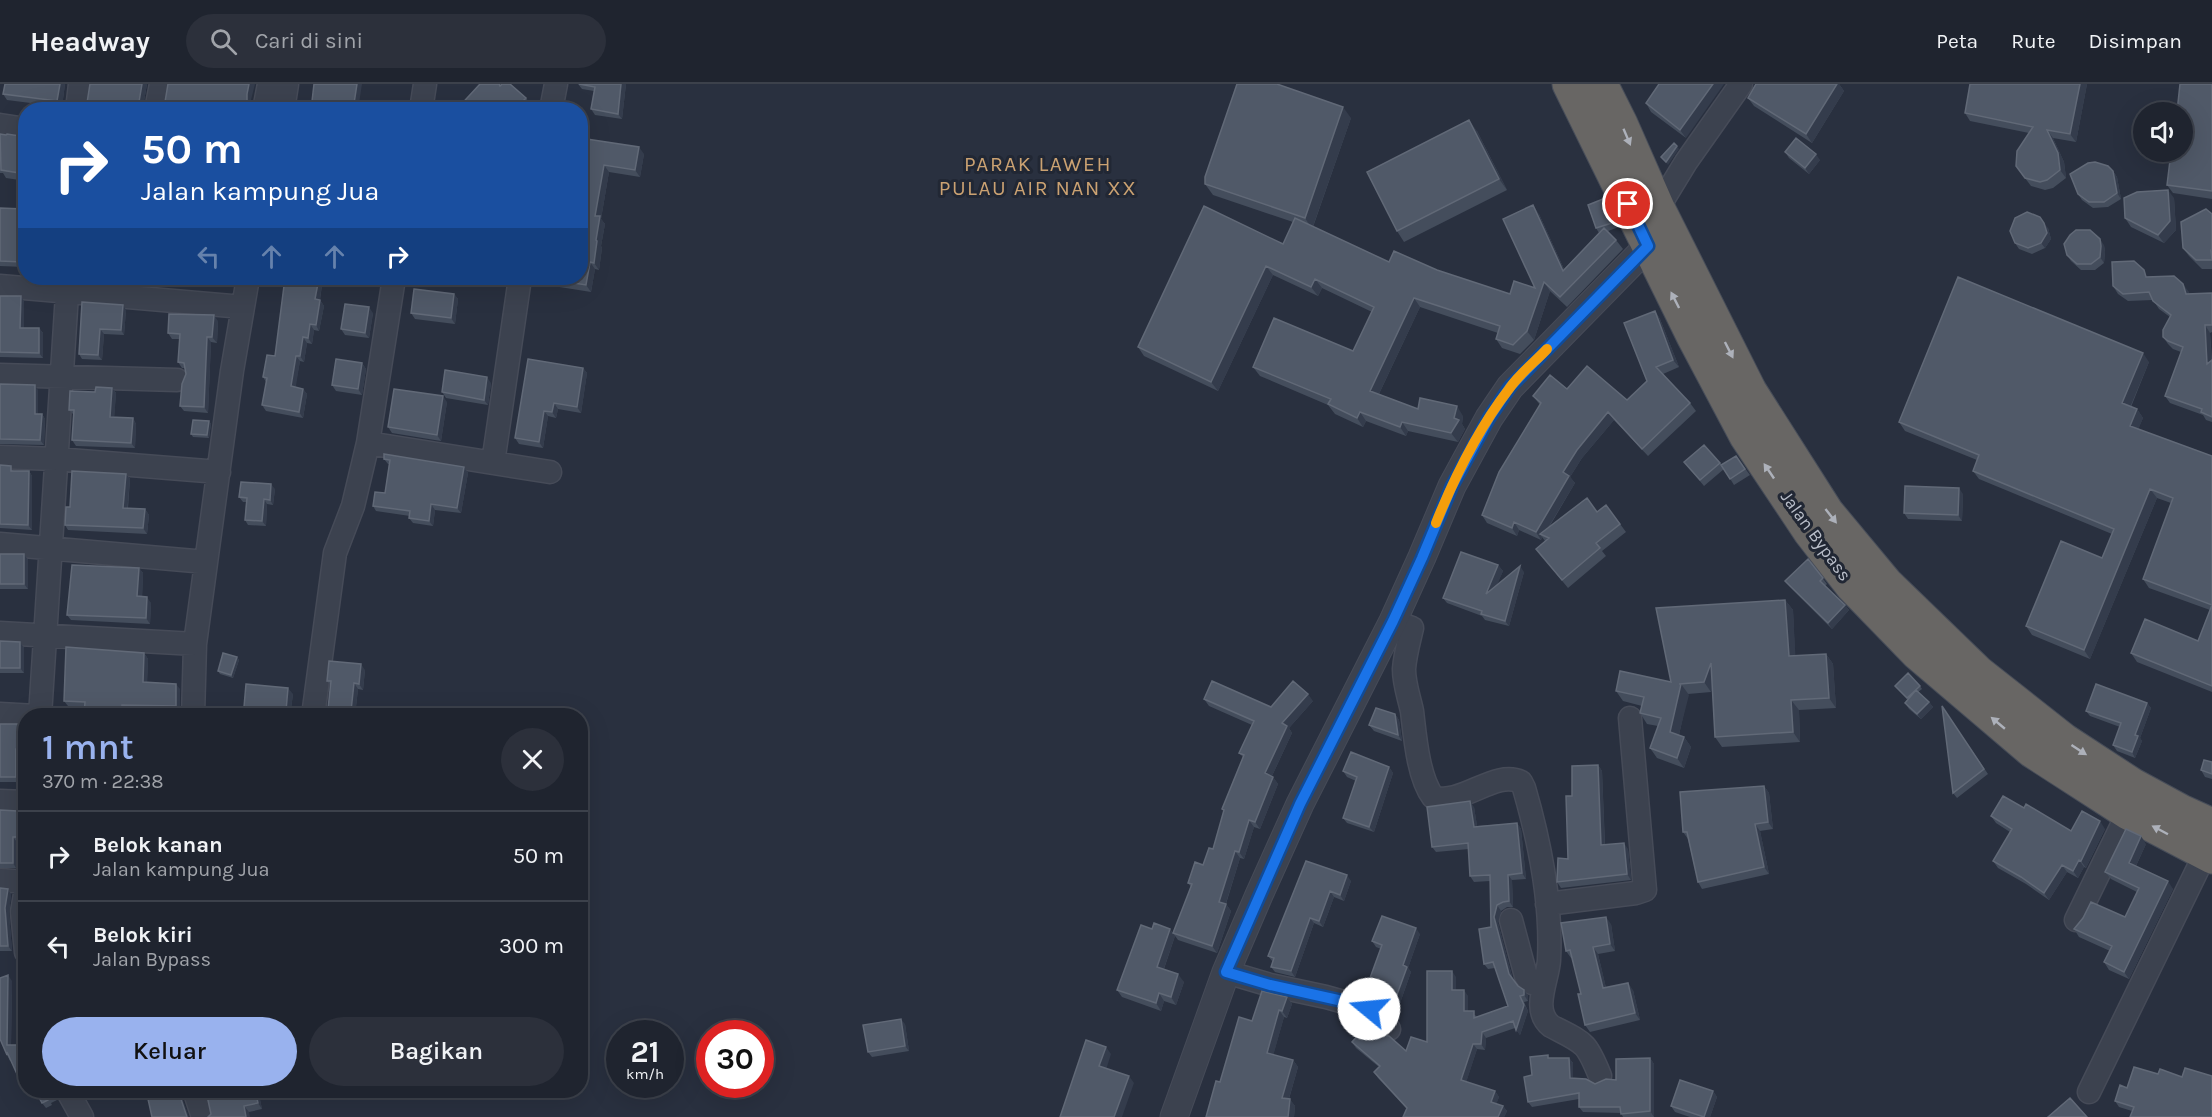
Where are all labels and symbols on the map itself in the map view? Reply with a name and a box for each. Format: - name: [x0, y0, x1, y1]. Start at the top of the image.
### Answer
- one-way arrow: [1622, 128, 1632, 146]
- district label: PARAK LAWEH PULAU AIR NAN XX: [939, 152, 1137, 200]
- pin: [1602, 178, 1653, 229]
- one-way arrow: [1671, 292, 1680, 309]
- one-way arrow: [1724, 341, 1734, 359]
- one-way arrow: [1764, 463, 1775, 479]
- street label: Jalan Bypass: [1776, 487, 1856, 585]
- one-way arrow: [1825, 508, 1838, 524]
- one-way arrow: [1990, 716, 2006, 729]
- one-way arrow: [2071, 744, 2087, 755]
- one-way arrow: [2151, 825, 2168, 835]
- position arrow: [1337, 977, 1401, 1041]
- speed limit sign: 30: [696, 1020, 774, 1098]

